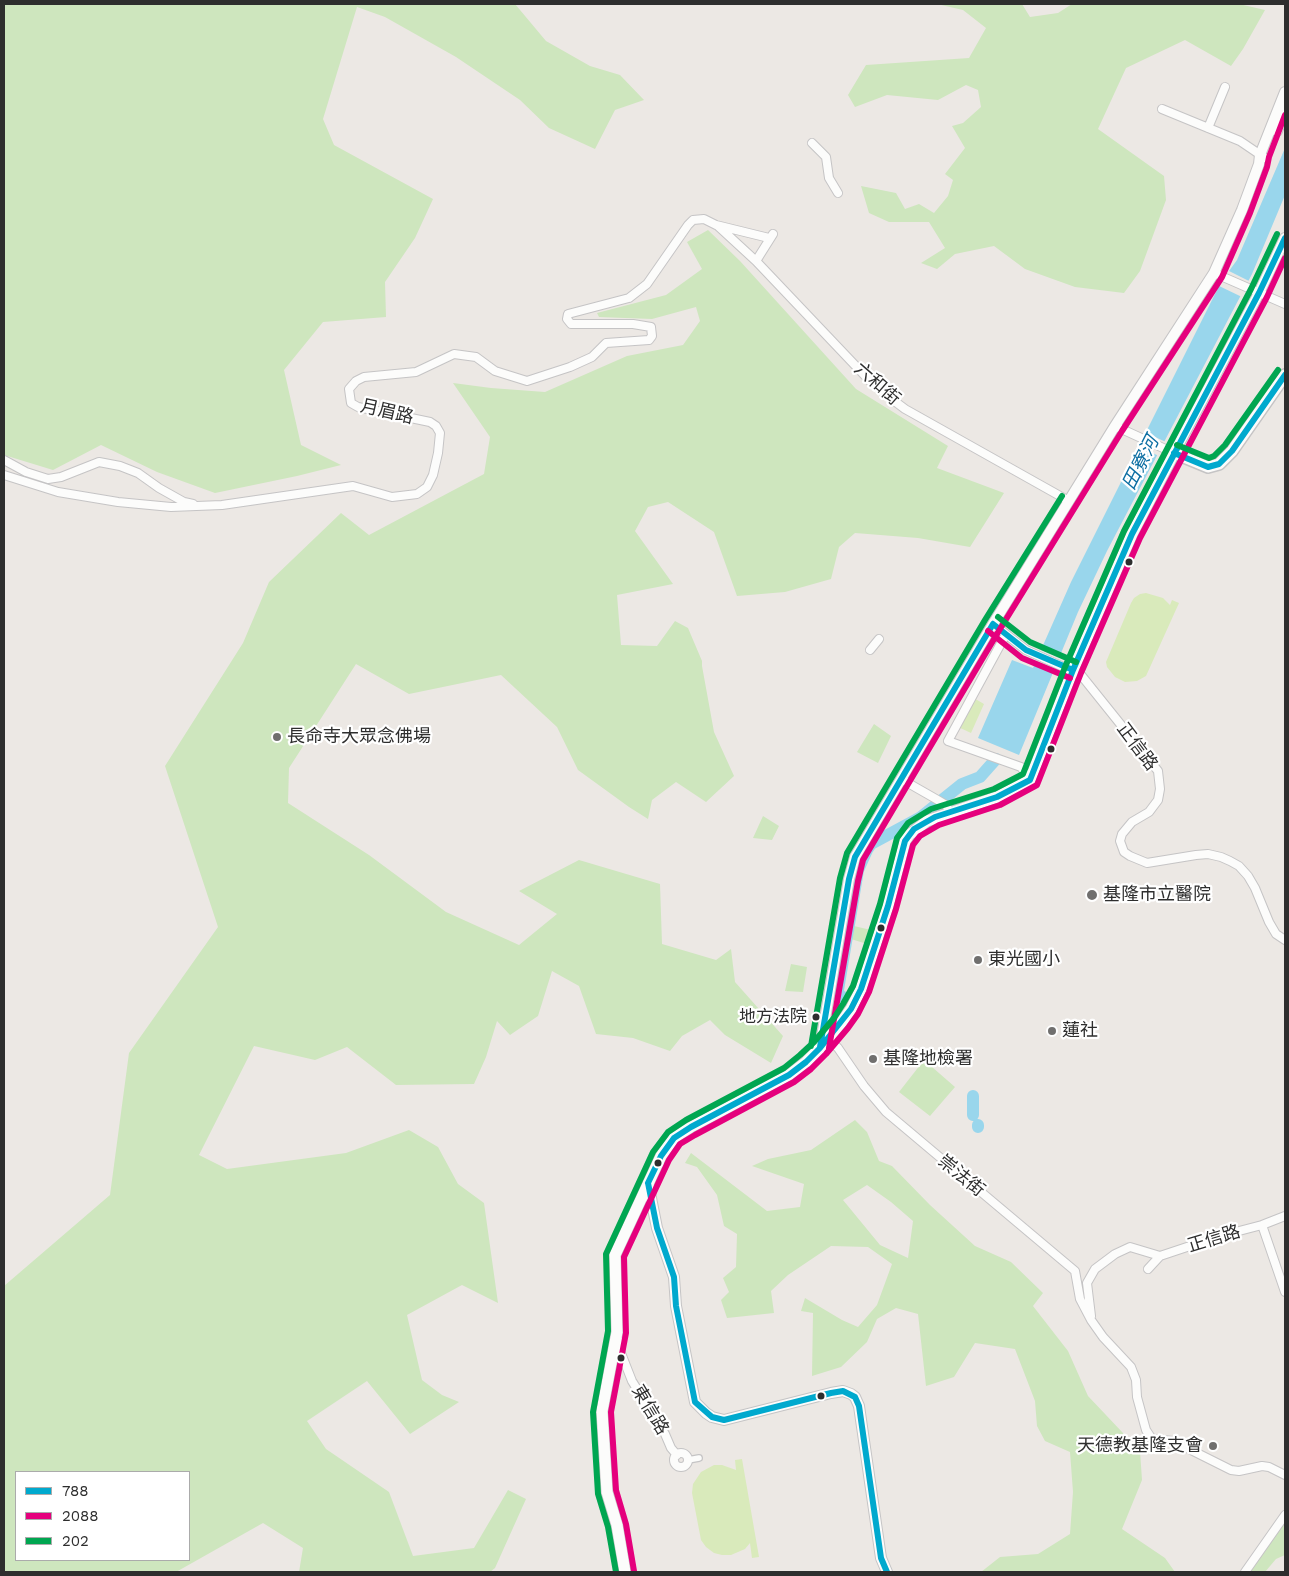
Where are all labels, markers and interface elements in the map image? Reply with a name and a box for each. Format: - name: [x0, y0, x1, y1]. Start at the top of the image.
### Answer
- street label: 六和街: [850, 358, 904, 410]
- street label: 月眉路: [358, 395, 416, 429]
- water label: 田寮河: [1118, 432, 1164, 494]
- unlabelled marker: [1124, 557, 1134, 567]
- street label: 正信路: [1112, 719, 1162, 775]
- place label: 長命寺大眾念佛場: [287, 726, 431, 748]
- marker: 長命寺大眾念佛場: [271, 731, 283, 743]
- unlabelled marker: [1046, 744, 1056, 754]
- place label: 基隆市立醫院: [1103, 884, 1211, 906]
- marker: 基隆市立醫院: [1085, 888, 1099, 902]
- unlabelled marker: [876, 923, 886, 933]
- place label: 東光國小: [988, 949, 1060, 971]
- marker: 東光國小: [972, 954, 984, 966]
- place label: 地方法院: [739, 1007, 807, 1027]
- marker: 地方法院: [811, 1012, 821, 1022]
- place label: 蓮社: [1062, 1020, 1098, 1042]
- marker: 蓮社: [1046, 1025, 1058, 1037]
- place label: 基隆地檢署: [883, 1048, 973, 1070]
- marker: 基隆地檢署: [867, 1053, 879, 1065]
- street label: 崇法街: [933, 1151, 989, 1201]
- unlabelled marker: [653, 1158, 663, 1168]
- street label: 正信路: [1185, 1221, 1243, 1257]
- unlabelled marker: [616, 1353, 626, 1363]
- street label: 東信路: [627, 1381, 673, 1439]
- unlabelled marker: [816, 1391, 826, 1401]
- place label: 天德教基隆支會: [1077, 1435, 1203, 1457]
- marker: 天德教基隆支會: [1207, 1440, 1219, 1452]
- legend: [15, 1471, 190, 1561]
- text: 788: [62, 1482, 89, 1500]
- text: 2088: [62, 1507, 99, 1525]
- text: 202: [62, 1532, 89, 1550]

